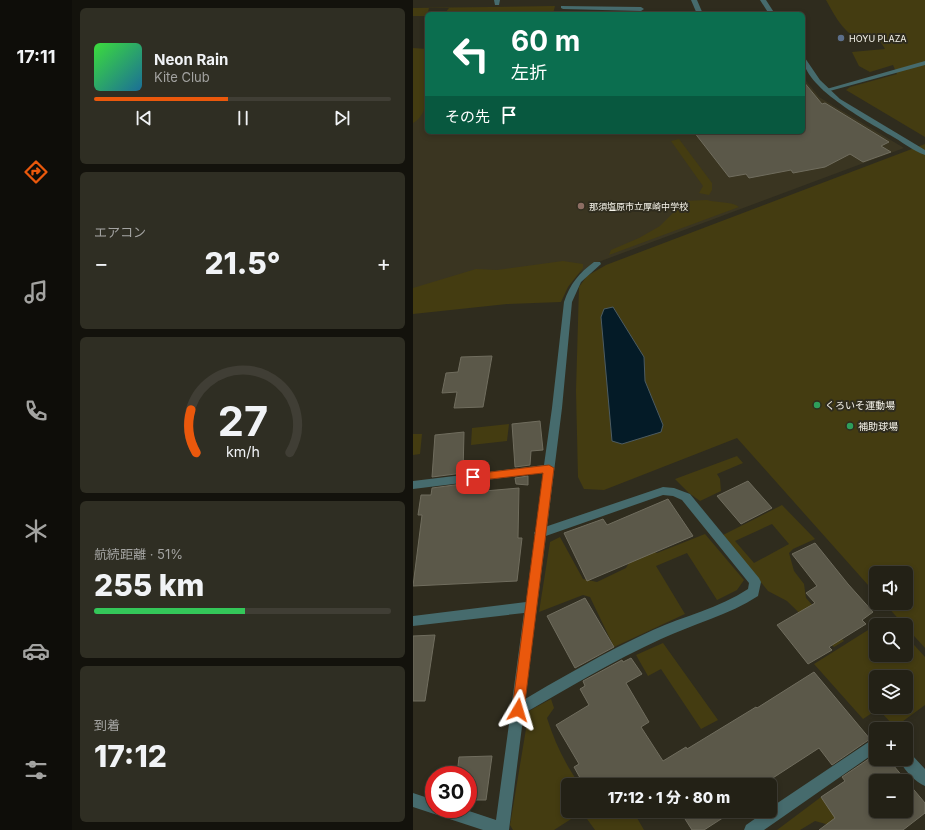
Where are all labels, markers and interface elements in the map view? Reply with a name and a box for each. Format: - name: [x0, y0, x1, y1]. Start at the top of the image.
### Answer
- text: 60 m: [511, 24, 580, 58]
- icon: left: [445, 28, 497, 80]
- marker: HOYU PLAZA: [836, 33, 846, 43]
- place label: HOYU PLAZA: [849, 33, 907, 44]
- text: 17:11: [16, 46, 56, 67]
- text: Neon Rain: [154, 50, 228, 69]
- text: 左折: [511, 62, 547, 83]
- text: Kite Club: [154, 69, 210, 85]
- icon: arrive: [498, 104, 520, 126]
- icon: previous: [133, 107, 155, 129]
- icon: pause: [232, 107, 254, 129]
- icon: next: [331, 107, 353, 129]
- text: その先: [445, 107, 490, 126]
- icon: directions: [22, 158, 50, 186]
- marker: 那須塩原市立厚崎中学校: [576, 201, 586, 211]
- place label: 那須塩原市立厚崎中学校: [589, 201, 688, 212]
- text: エアコン: [94, 224, 146, 240]
- text: 21.5°: [204, 245, 281, 281]
- text: −: [94, 250, 109, 276]
- text: +: [376, 250, 391, 276]
- icon: music: [22, 278, 50, 306]
- text: 27: [217, 396, 268, 446]
- icon: phone: [22, 397, 50, 425]
- place label: くろいそ運動場: [825, 399, 895, 411]
- marker: くろいそ運動場: [812, 400, 822, 410]
- place label: 補助球場: [858, 420, 898, 432]
- marker: 補助球場: [845, 421, 855, 431]
- text: km/h: [226, 443, 259, 460]
- pin: [456, 460, 490, 494]
- icon: arrive: [462, 466, 484, 488]
- icon: climate: [22, 517, 50, 545]
- text: 航続距離 · 51%: [94, 546, 183, 562]
- map controls: [869, 566, 913, 818]
- button: sound: [869, 566, 913, 610]
- text: 255 km: [94, 567, 204, 603]
- button: search: [869, 618, 913, 662]
- icon: car: [22, 637, 50, 665]
- button: layers: [869, 670, 913, 714]
- position arrow: [497, 689, 539, 731]
- text: 到着: [94, 717, 120, 733]
- button: +: [869, 722, 913, 766]
- text: 17:12: [94, 738, 167, 774]
- icon: filters: [22, 756, 50, 784]
- speed limit sign: 30: [425, 766, 477, 818]
- button: −: [869, 774, 913, 818]
- text: 17:12 · 1 分 · 80 m: [608, 788, 730, 807]

